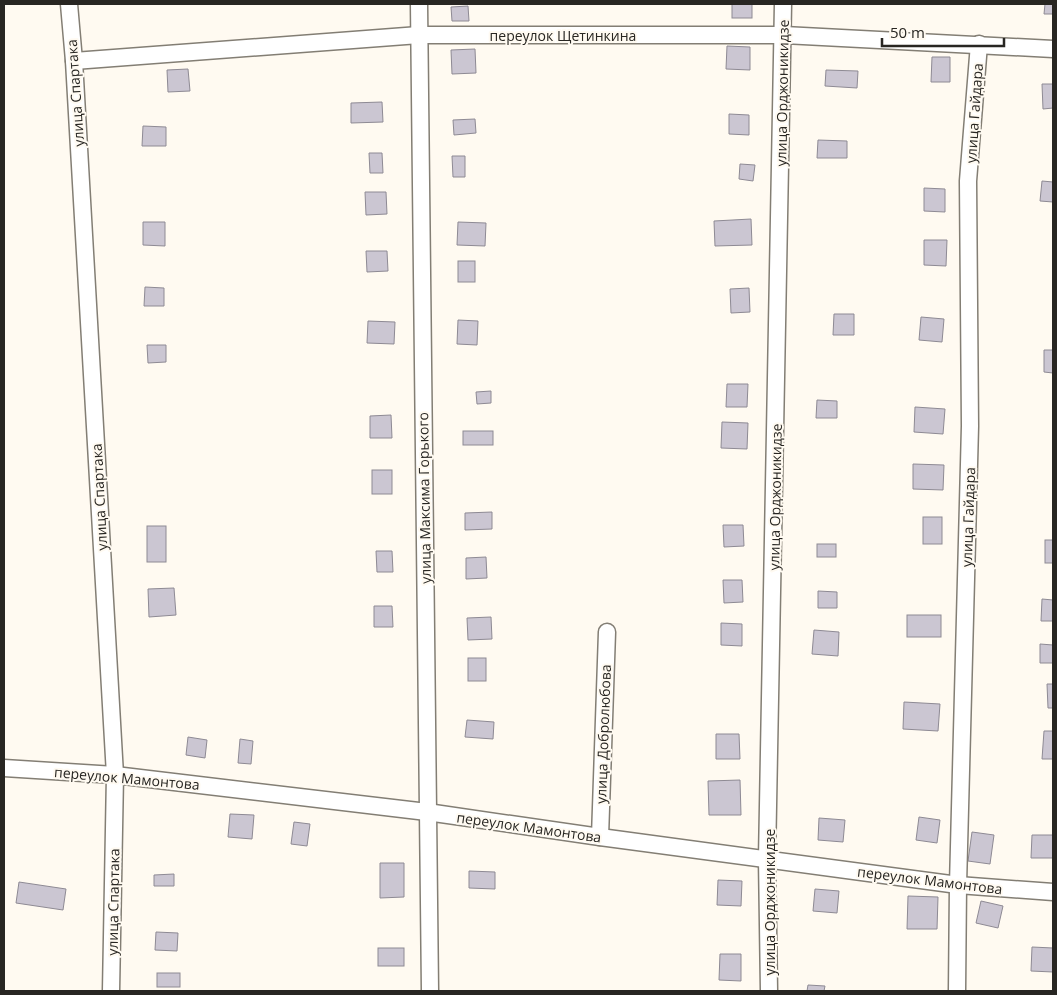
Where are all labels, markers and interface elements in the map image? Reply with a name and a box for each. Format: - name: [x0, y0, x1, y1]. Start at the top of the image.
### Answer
- scale bar: [882, 15, 1004, 47]
- street label: улица Орджоникидзе: [771, 19, 793, 167]
- text: 50 m: [890, 22, 925, 42]
- street label: переулок Щетинкина: [490, 26, 636, 45]
- street label: улица Спартака: [62, 39, 88, 147]
- street label: улица Гайдара: [961, 62, 987, 164]
- street label: улица Максима Горького: [413, 412, 435, 584]
- street label: улица Орджоникидзе: [764, 423, 786, 571]
- street label: улица Спартака: [87, 443, 111, 551]
- street label: улица Гайдара: [957, 467, 979, 567]
- street label: улица Добролюбова: [591, 664, 615, 804]
- street label: переулок Мамонтова: [53, 762, 201, 794]
- street label: переулок Мамонтова: [455, 807, 603, 847]
- street label: улица Орджоникидзе: [760, 828, 779, 975]
- street label: улица Спартака: [103, 848, 123, 956]
- street label: переулок Мамонтова: [856, 862, 1004, 898]

